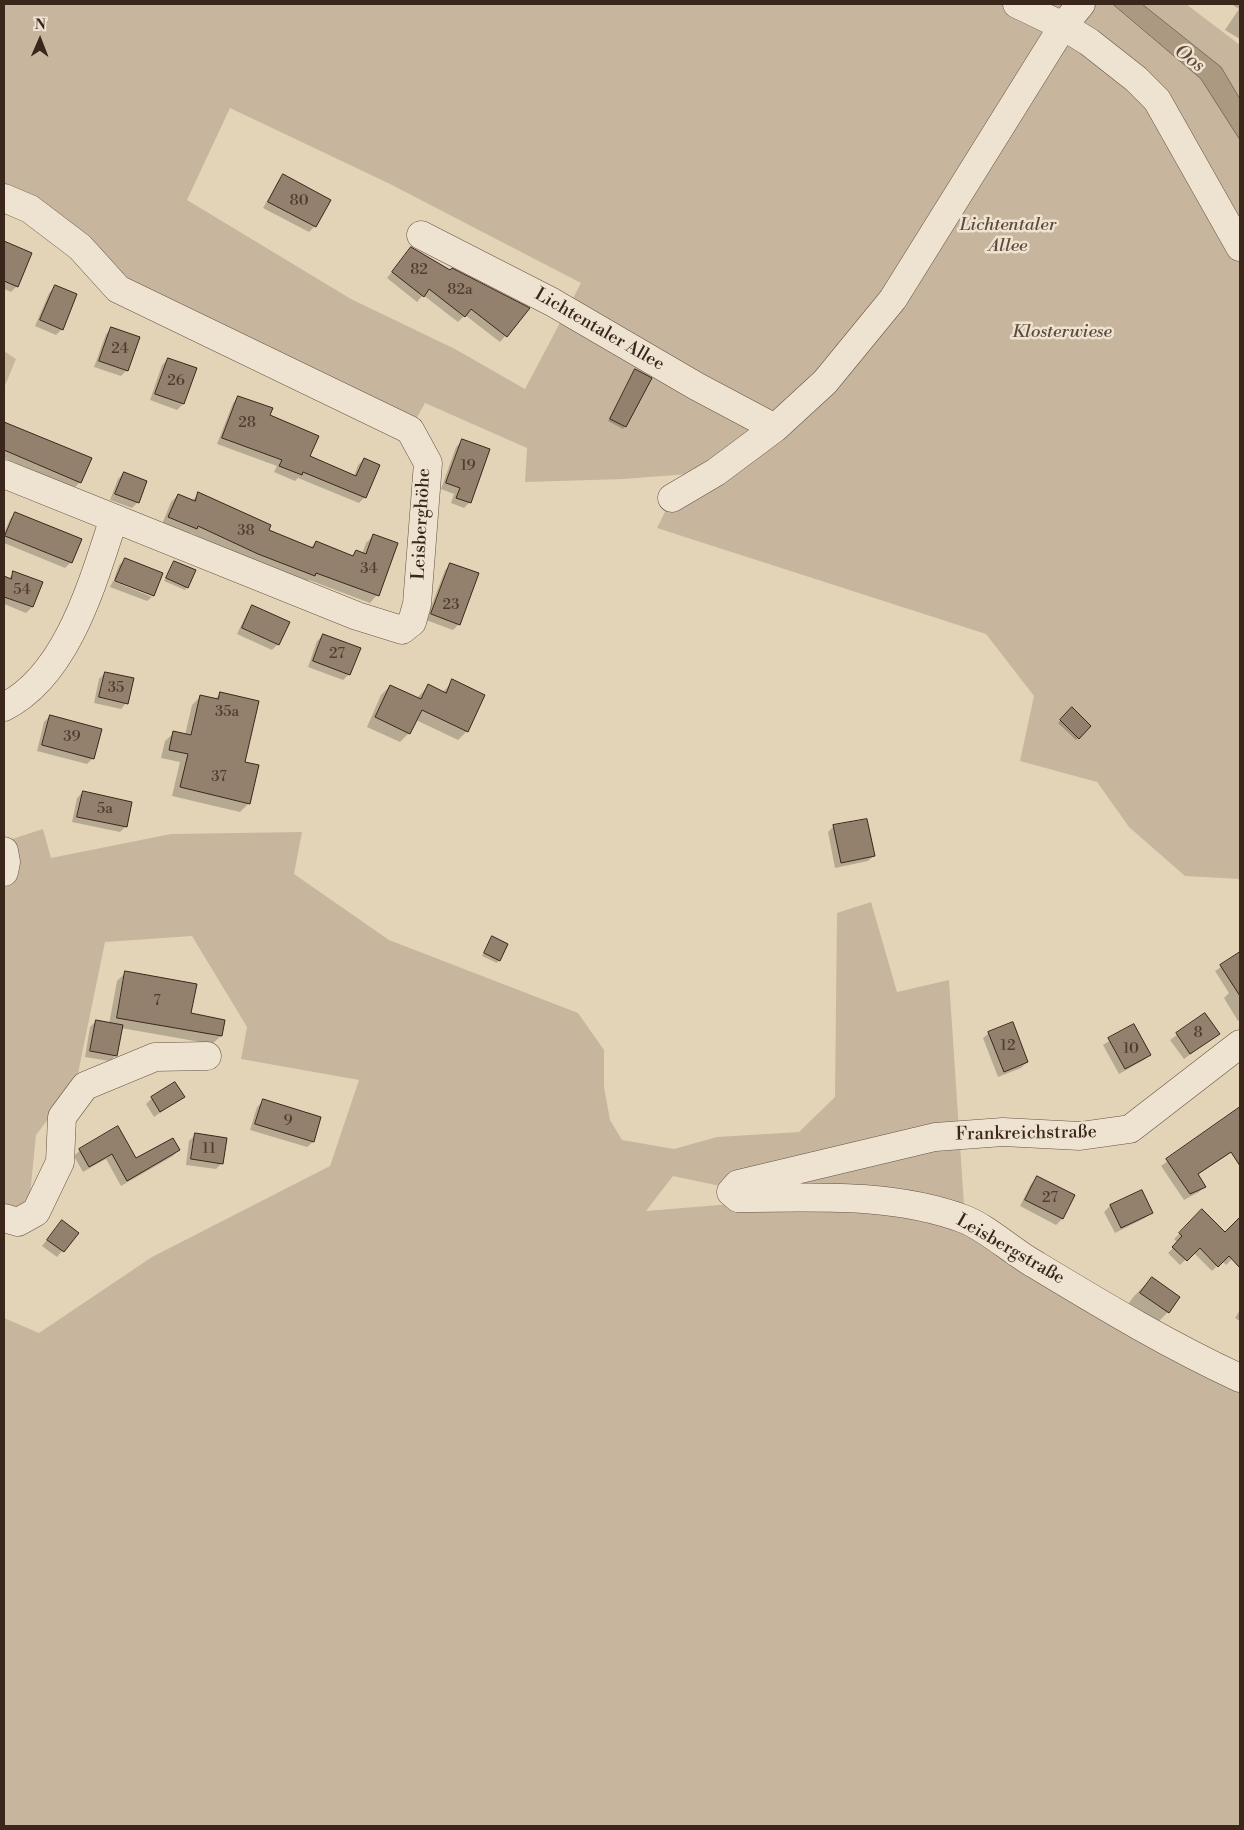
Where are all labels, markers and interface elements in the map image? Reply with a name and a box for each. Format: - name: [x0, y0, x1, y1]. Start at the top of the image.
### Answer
- north arrow: [15, 15, 65, 65]
- text: N: [35, 16, 46, 34]
- water label: Oos: [1169, 40, 1209, 78]
- house number: 80: [289, 192, 309, 210]
- park label: Lichtentaler Allee: [960, 215, 1056, 258]
- house number: 82: [410, 261, 428, 279]
- house number: 82a: [447, 281, 473, 299]
- street label: Lichtentaler Allee: [530, 284, 668, 376]
- park label: Klosterwiese: [1012, 322, 1112, 344]
- house number: 24: [111, 340, 129, 358]
- house number: 26: [167, 372, 185, 390]
- house number: 28: [238, 414, 256, 432]
- house number: 19: [460, 457, 476, 475]
- street label: Leisberghöhe: [408, 468, 436, 580]
- house number: 38: [237, 522, 255, 540]
- house number: 34: [360, 560, 378, 578]
- house number: 54: [13, 581, 31, 599]
- house number: 23: [443, 596, 459, 614]
- house number: 27: [329, 645, 345, 663]
- house number: 35: [108, 679, 124, 697]
- house number: 35a: [215, 703, 239, 721]
- house number: 39: [63, 728, 81, 746]
- house number: 37: [211, 768, 227, 786]
- house number: 5a: [97, 800, 113, 818]
- house number: 7: [153, 992, 161, 1010]
- house number: 8: [1193, 1024, 1203, 1042]
- house number: 12: [1000, 1037, 1016, 1055]
- house number: 10: [1123, 1040, 1139, 1058]
- house number: 9: [283, 1112, 293, 1130]
- street label: Frankreichstraße: [955, 1122, 1097, 1146]
- house number: 11: [202, 1140, 216, 1158]
- house number: 27: [1042, 1189, 1058, 1207]
- street label: Leisbergstraße: [952, 1210, 1068, 1290]

